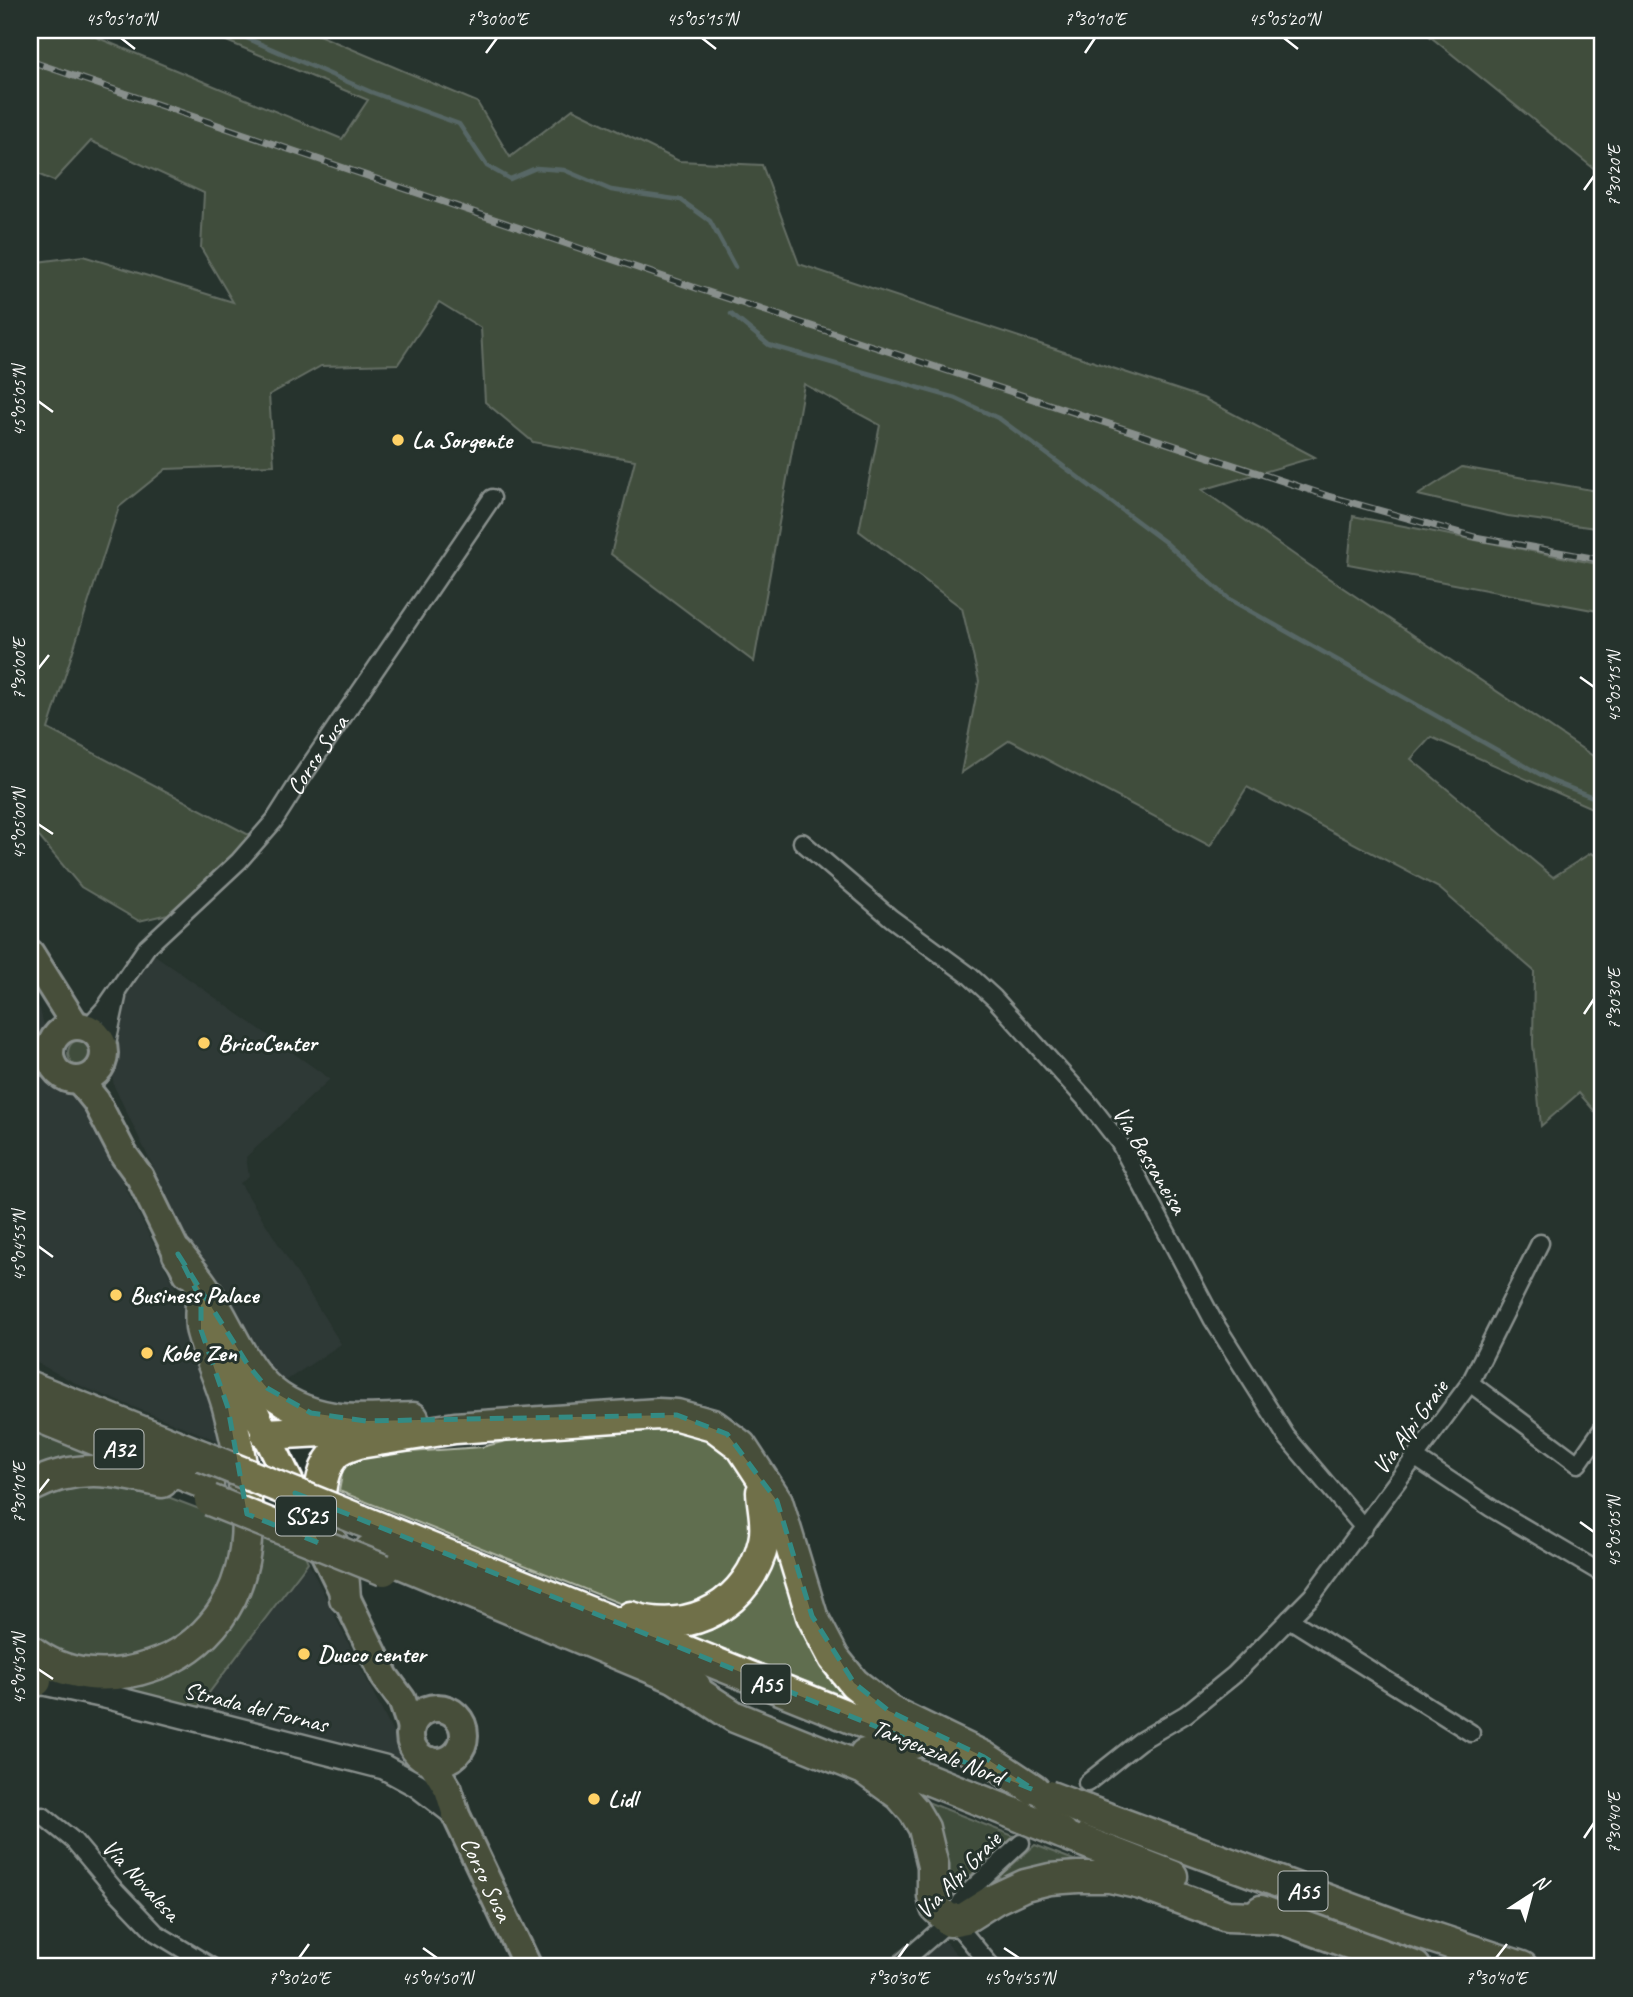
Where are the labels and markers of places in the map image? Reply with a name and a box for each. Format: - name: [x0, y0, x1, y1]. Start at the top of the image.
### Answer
- place label: La Sorgente: [412, 425, 514, 455]
- marker: La Sorgente: [390, 432, 406, 448]
- place label: BricoCenter: [218, 1028, 319, 1058]
- marker: BricoCenter: [196, 1035, 212, 1051]
- place label: Business Palace: [130, 1280, 260, 1310]
- marker: Business Palace: [108, 1287, 124, 1303]
- place label: Kobe Zen: [161, 1338, 238, 1368]
- marker: Kobe Zen: [139, 1345, 155, 1361]
- place label: Ducco center: [318, 1639, 428, 1669]
- marker: Ducco center: [296, 1646, 312, 1662]
- place label: Lidl: [608, 1784, 642, 1814]
- marker: Lidl: [586, 1791, 602, 1807]

